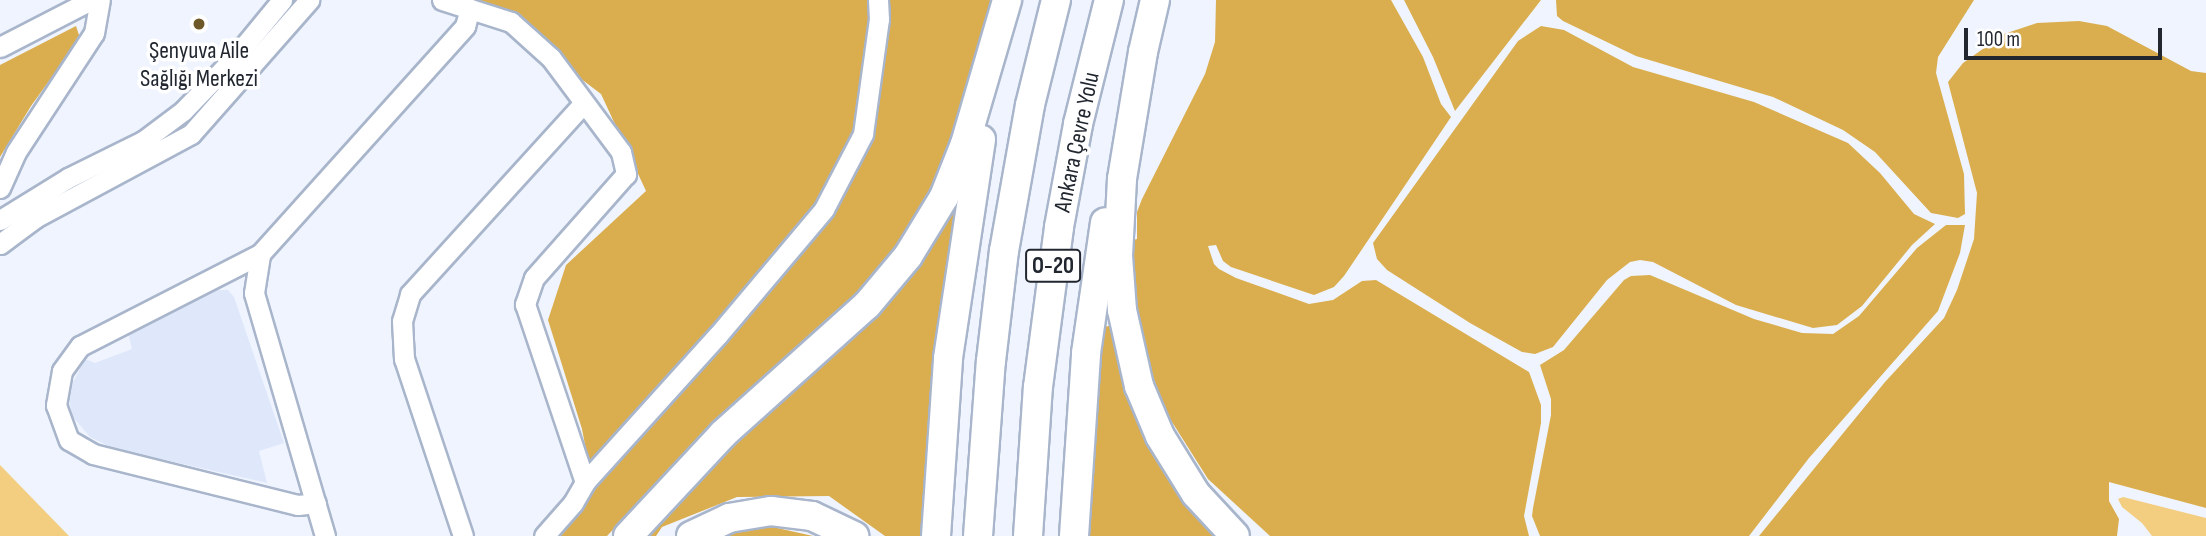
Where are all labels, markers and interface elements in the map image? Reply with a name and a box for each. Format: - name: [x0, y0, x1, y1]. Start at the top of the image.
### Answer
- marker: Şenyuva Aile Sağlığı Merkezi: [189, 14, 209, 34]
- scale bar: [1968, 14, 2166, 58]
- text: 100 m: [1977, 27, 2020, 52]
- place label: Şenyuva Aile Sağlığı Merkezi: [140, 37, 258, 93]
- street label: Ankara Çevre Yolu: [1048, 69, 1106, 215]
- road number: O-20: [1025, 246, 1081, 286]

